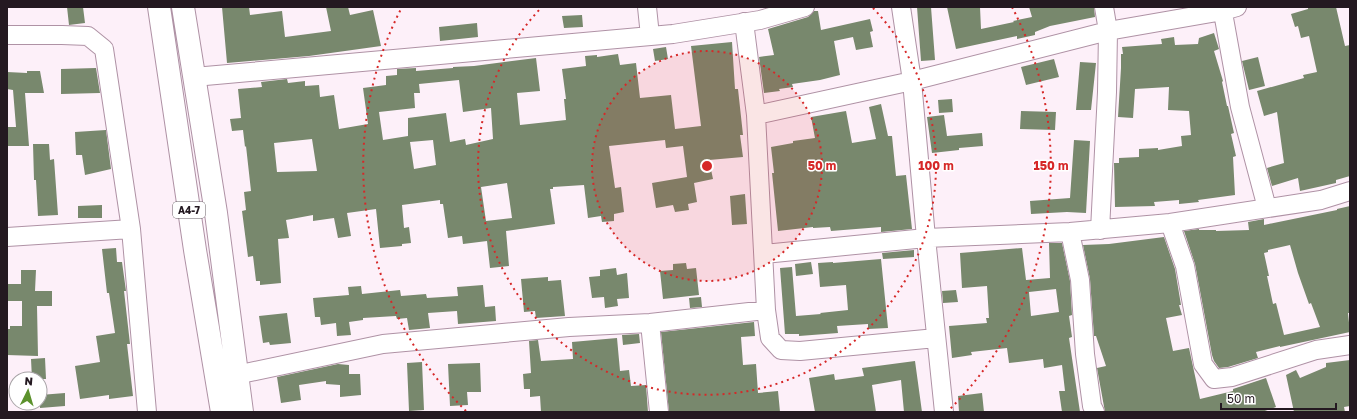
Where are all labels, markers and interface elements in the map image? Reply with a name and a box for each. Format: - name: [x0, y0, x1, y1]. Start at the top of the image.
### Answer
- text: 50 m: [808, 158, 836, 173]
- text: 100 m: [918, 158, 954, 173]
- text: 150 m: [1034, 158, 1068, 173]
- centre of rings: [700, 159, 714, 173]
- road number: A4-7: [173, 202, 205, 218]
- north arrow: [8, 371, 48, 411]
- text: N: [24, 374, 34, 387]
- scale bar: [1221, 385, 1336, 411]
- text: 50 m: [1227, 391, 1255, 406]

